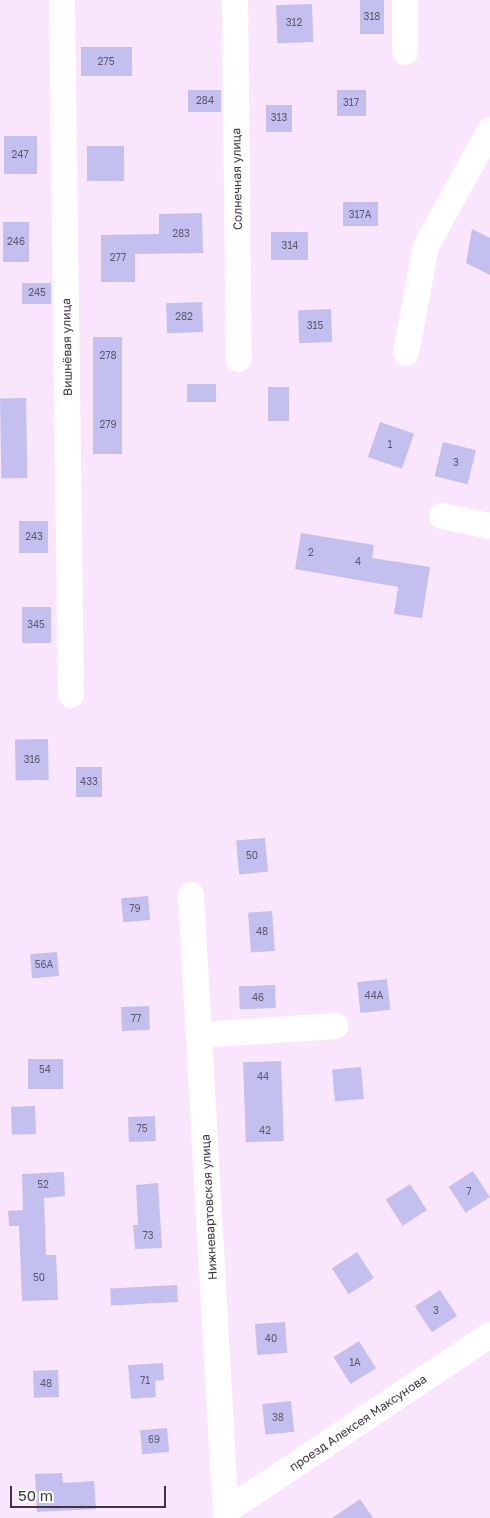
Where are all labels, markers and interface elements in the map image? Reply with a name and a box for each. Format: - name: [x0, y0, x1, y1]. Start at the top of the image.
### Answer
- house number: 318: [364, 11, 380, 23]
- house number: 312: [286, 17, 302, 29]
- house number: 275: [98, 56, 114, 68]
- house number: 284: [196, 95, 214, 107]
- house number: 317: [343, 97, 359, 109]
- house number: 313: [271, 112, 287, 124]
- street label: Солнечная улица: [229, 128, 245, 230]
- house number: 247: [11, 149, 29, 161]
- house number: 317А: [349, 209, 371, 221]
- house number: 283: [172, 228, 190, 240]
- house number: 246: [7, 236, 25, 248]
- house number: 314: [282, 240, 298, 252]
- house number: 277: [110, 252, 126, 264]
- house number: 245: [28, 287, 46, 299]
- street label: Вишнёвая улица: [59, 298, 75, 396]
- house number: 282: [175, 311, 193, 323]
- house number: 315: [307, 320, 323, 332]
- house number: 278: [99, 350, 117, 362]
- house number: 279: [99, 419, 117, 431]
- house number: 1: [388, 439, 392, 451]
- house number: 3: [453, 457, 459, 469]
- house number: 243: [25, 531, 43, 543]
- house number: 2: [308, 547, 314, 559]
- house number: 4: [355, 556, 361, 568]
- house number: 345: [27, 619, 45, 631]
- house number: 316: [24, 754, 40, 766]
- house number: 433: [80, 776, 98, 788]
- house number: 50: [246, 850, 258, 862]
- house number: 79: [129, 903, 141, 915]
- house number: 48: [256, 926, 268, 938]
- house number: 56А: [35, 959, 53, 971]
- house number: 44А: [365, 990, 383, 1002]
- house number: 46: [252, 992, 264, 1004]
- house number: 77: [131, 1013, 141, 1025]
- house number: 54: [39, 1064, 51, 1076]
- house number: 44: [257, 1071, 269, 1083]
- house number: 75: [136, 1123, 148, 1135]
- house number: 42: [259, 1125, 271, 1137]
- street label: Нижневартовская улица: [198, 1134, 220, 1280]
- house number: 52: [37, 1179, 49, 1191]
- house number: 7: [466, 1186, 472, 1198]
- house number: 73: [142, 1230, 154, 1242]
- house number: 50: [33, 1272, 45, 1284]
- house number: 3: [433, 1305, 439, 1317]
- house number: 40: [265, 1333, 277, 1345]
- house number: 1А: [349, 1357, 361, 1369]
- street label: проезд Алексея Максунова: [287, 1372, 429, 1474]
- house number: 71: [140, 1375, 150, 1387]
- house number: 48: [40, 1378, 52, 1390]
- house number: 38: [272, 1412, 284, 1424]
- house number: 69: [148, 1434, 160, 1446]
- scale bar: [12, 1476, 169, 1508]
- text: 50 m: [18, 1486, 53, 1504]

